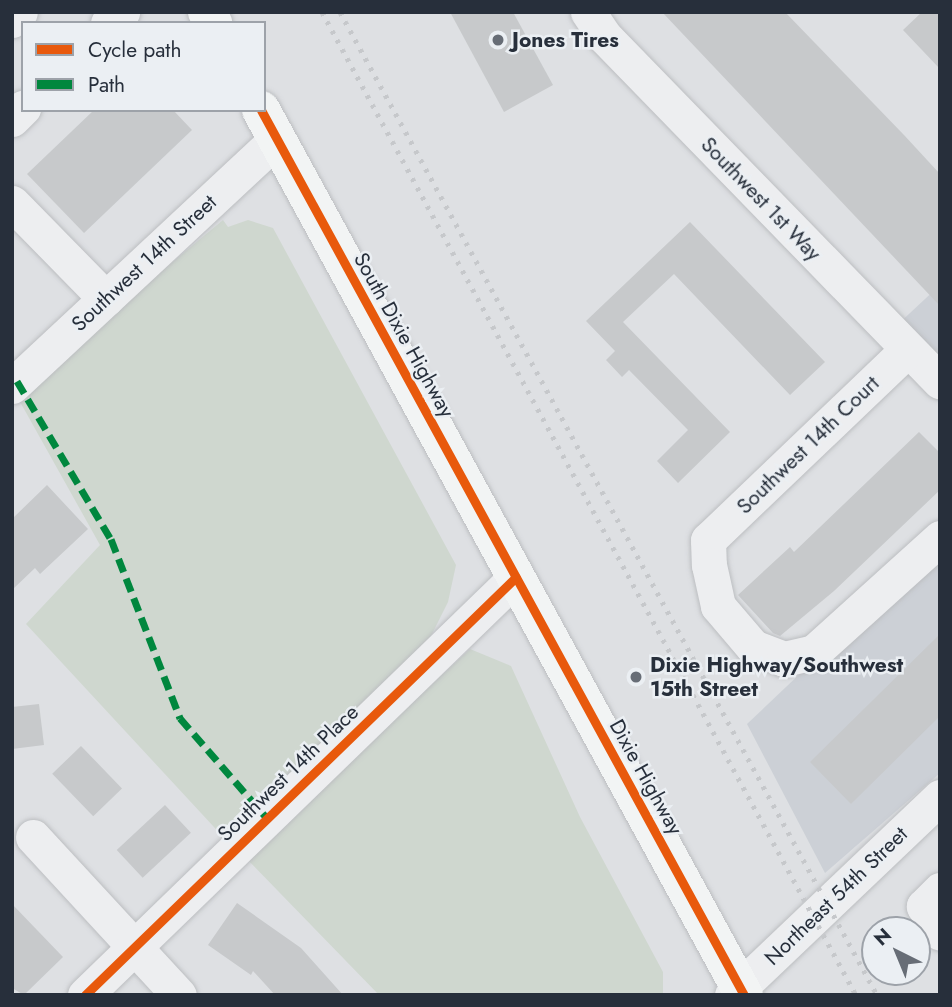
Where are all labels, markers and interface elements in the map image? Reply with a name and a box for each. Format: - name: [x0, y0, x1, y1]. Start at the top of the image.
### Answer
- legend: [21, 21, 266, 112]
- place label: Jones Tires: [512, 27, 619, 53]
- marker: Jones Tires: [490, 32, 506, 48]
- text: Cycle path: [88, 35, 181, 65]
- text: Path: [88, 70, 125, 100]
- street label: Southwest 1st Way: [696, 132, 826, 266]
- street label: Southwest 14th Street: [66, 189, 222, 337]
- street label: South Dixie Highway: [348, 248, 460, 422]
- street label: Southwest 14th Court: [732, 371, 884, 519]
- place label: Dixie Highway/Southwest 15th Street: [650, 652, 903, 702]
- marker: Dixie Highway/Southwest 15th Street: [628, 669, 644, 685]
- street label: Southwest 14th Place: [212, 699, 364, 847]
- street label: Dixie Highway: [604, 715, 688, 839]
- street label: Northeast 54th Street: [760, 822, 912, 970]
- north arrow: [861, 916, 931, 986]

